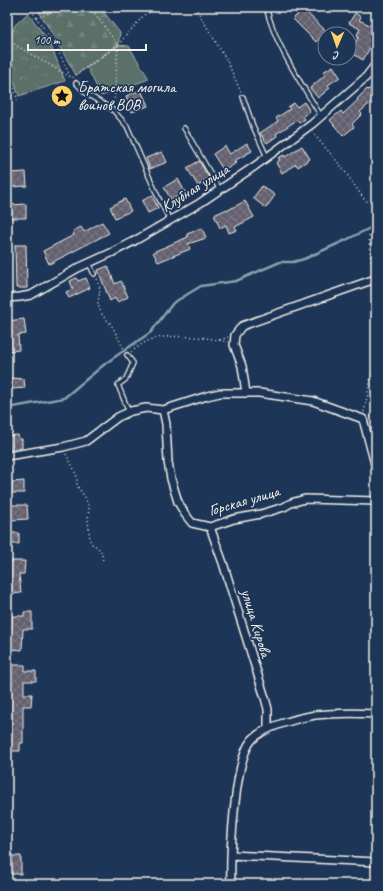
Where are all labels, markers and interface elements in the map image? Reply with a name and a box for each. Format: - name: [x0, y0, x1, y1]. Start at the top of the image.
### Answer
- scale bar: [28, 26, 146, 52]
- north arrow: [317, 26, 357, 66]
- text: 100 m: [34, 32, 61, 48]
- text: С: [332, 49, 340, 63]
- place label: Братская могила воинов ВОВ: [78, 77, 177, 115]
- place icon: Братская могила воинов ВОВ: [49, 83, 75, 109]
- street label: Клубная улица: [157, 158, 234, 217]
- street label: Горская улица: [206, 481, 283, 521]
- street label: улица Кирова: [236, 585, 276, 661]

